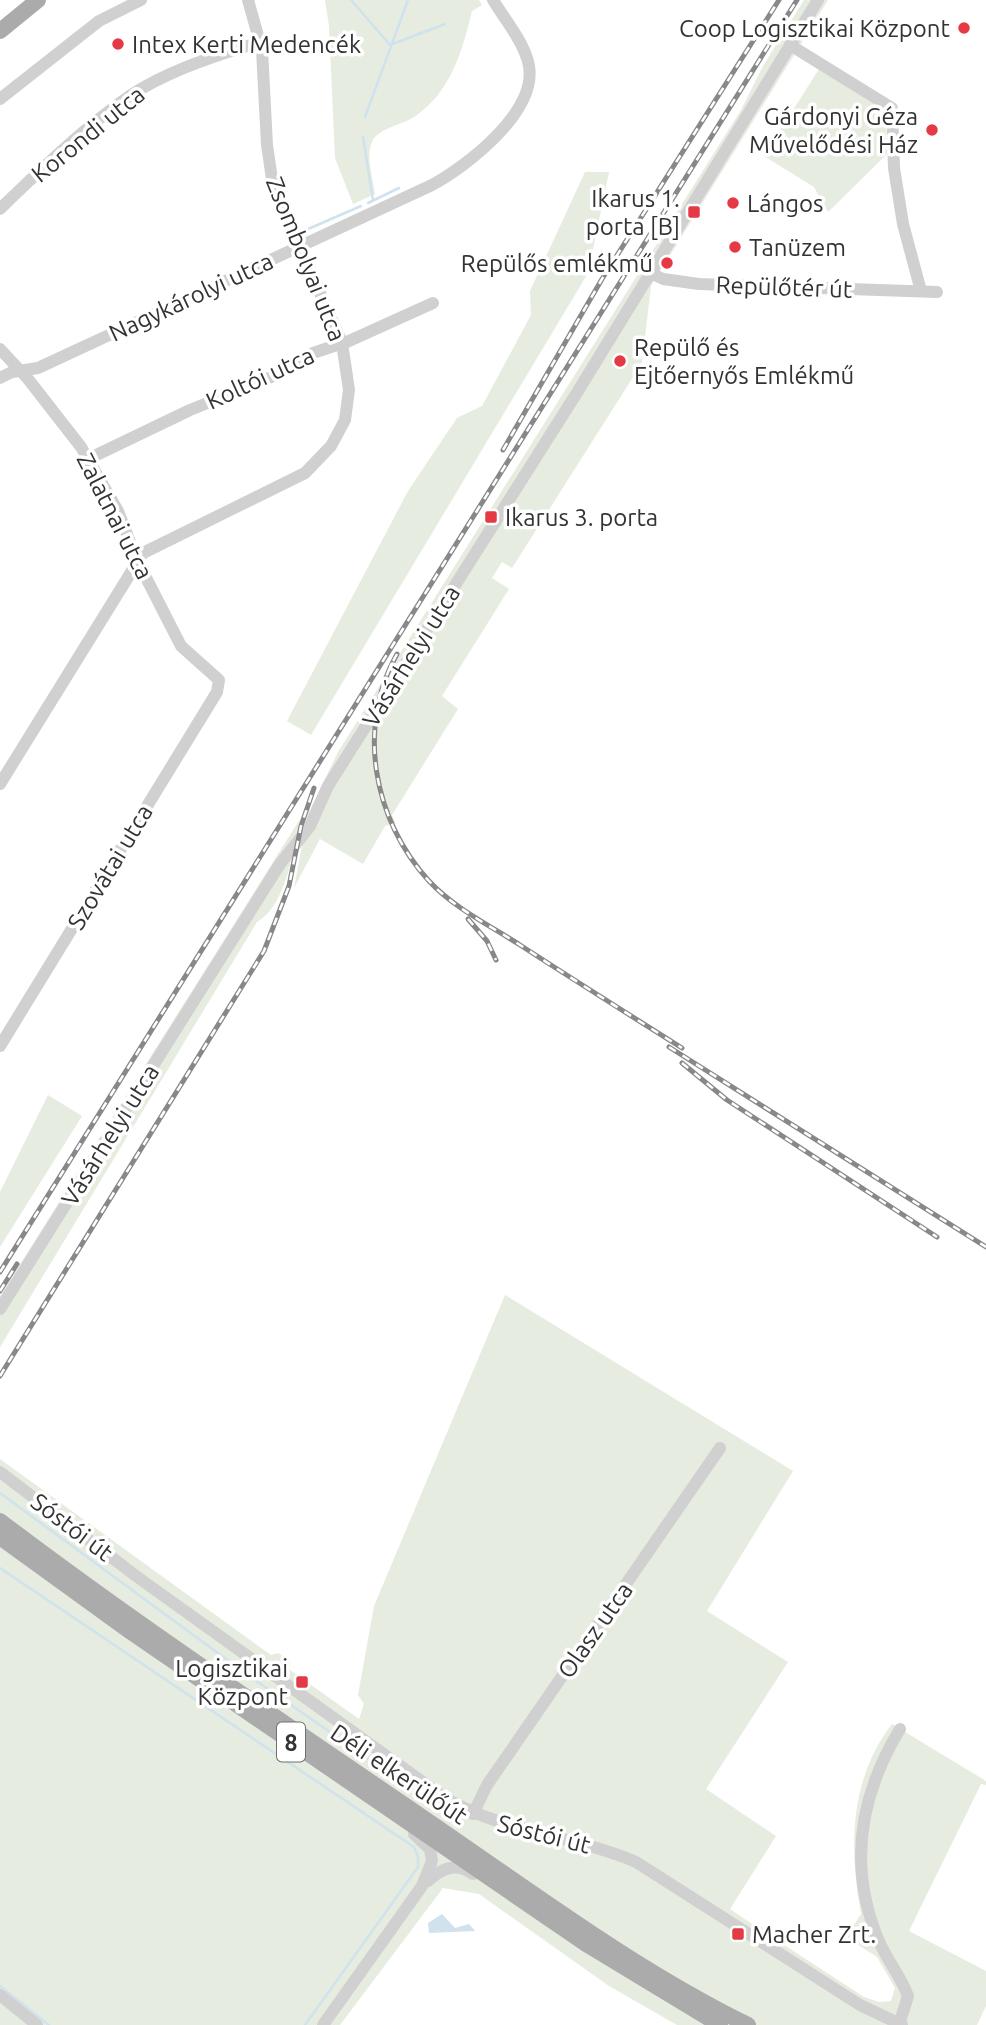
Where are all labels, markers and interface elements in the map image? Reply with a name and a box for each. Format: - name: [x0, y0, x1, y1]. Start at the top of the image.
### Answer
- place label: Coop Logisztikai Központ: [679, 15, 951, 42]
- marker: Coop Logisztikai Központ: [956, 20, 972, 36]
- place label: Intex Kerti Medencék: [132, 31, 361, 58]
- marker: Intex Kerti Medencék: [110, 36, 126, 52]
- street label: Korondi utca: [26, 80, 150, 188]
- place label: Gárdonyi Géza Művelődési Ház: [749, 103, 918, 158]
- marker: Gárdonyi Géza Művelődési Ház: [924, 122, 940, 138]
- street label: Zsombolyai utca: [261, 173, 351, 345]
- place label: Ikarus 1. porta [B]: [586, 185, 680, 240]
- place label: Lángos: [747, 190, 824, 217]
- marker: Lángos: [725, 195, 741, 211]
- marker: Ikarus 1. porta [B]: [686, 204, 702, 220]
- place label: Tanüzem: [749, 234, 846, 261]
- marker: Tanüzem: [727, 239, 743, 255]
- street label: Nagykárolyi utca: [105, 247, 277, 347]
- place label: Repülős emlékmű: [461, 250, 653, 277]
- marker: Repülős emlékmű: [659, 255, 675, 271]
- street label: Repülőtér út: [715, 271, 853, 303]
- place label: Repülő és Ejtőernyős Emlékmű: [634, 334, 854, 389]
- street label: Koltói utca: [202, 341, 318, 415]
- marker: Repülő és Ejtőernyős Emlékmű: [612, 353, 628, 369]
- street label: Zalatnai utca: [72, 448, 158, 584]
- place label: Ikarus 3. porta: [505, 504, 658, 531]
- marker: Ikarus 3. porta: [483, 509, 499, 525]
- street label: Vásárhelyi utca: [357, 580, 465, 732]
- street label: Szovátai utca: [62, 800, 158, 934]
- street label: Vásárhelyi utca: [56, 1059, 164, 1211]
- street label: Sóstói út: [26, 1488, 118, 1567]
- street label: Olasz utca: [552, 1577, 638, 1683]
- place label: Logisztikai Központ: [175, 1655, 289, 1710]
- marker: Logisztikai Központ: [294, 1674, 310, 1690]
- street label: Déli elkerülőút: [326, 1718, 473, 1830]
- road number: 8: [277, 1722, 305, 1762]
- street label: Sóstói út: [495, 1809, 594, 1859]
- place label: Macher Zrt.: [752, 1921, 876, 1948]
- marker: Macher Zrt.: [730, 1926, 746, 1942]

